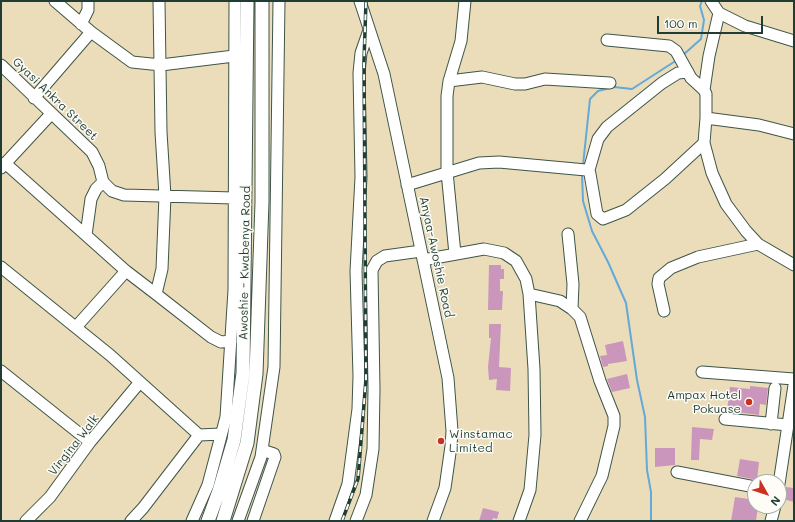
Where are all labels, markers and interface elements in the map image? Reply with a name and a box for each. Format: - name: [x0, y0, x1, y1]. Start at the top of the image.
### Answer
- scale bar: [659, 8, 765, 34]
- text: 100 m: [664, 15, 698, 31]
- street label: Gyasi Ankra Street: [9, 55, 101, 143]
- street label: Awoshie - Kwabenya Road: [236, 186, 254, 340]
- street label: Anyaa-Awoshie Road: [416, 195, 456, 319]
- place label: Ampax Hotel Pokuase: [667, 388, 741, 416]
- marker: Ampax Hotel Pokuase: [744, 397, 754, 407]
- street label: Virgina Walk: [46, 412, 102, 478]
- place label: Winstamac Limited: [449, 427, 513, 455]
- marker: Winstamac Limited: [436, 436, 446, 446]
- north arrow: [747, 474, 787, 514]
- text: N: [767, 493, 784, 509]

